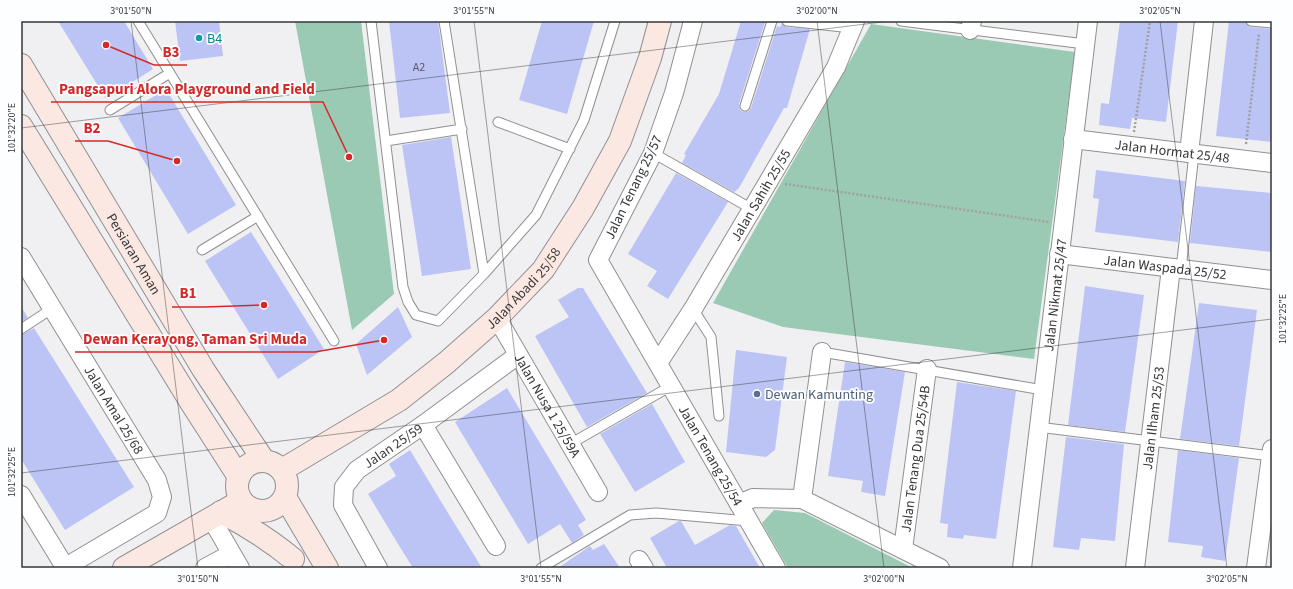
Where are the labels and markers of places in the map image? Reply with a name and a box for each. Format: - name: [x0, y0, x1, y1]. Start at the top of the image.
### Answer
- place label: B4: [207, 29, 222, 49]
- marker: B4: [194, 33, 204, 43]
- callout: B3: [154, 38, 187, 65]
- callout: Pangsapuri Alora Playground and Field: [51, 75, 323, 102]
- callout: B2: [75, 114, 108, 141]
- callout: B1: [172, 280, 205, 307]
- callout: Dewan Kerayong, Taman Sri Muda: [75, 325, 315, 352]
- place label: Dewan Kamunting: [765, 385, 873, 405]
- marker: Dewan Kamunting: [752, 389, 762, 399]

